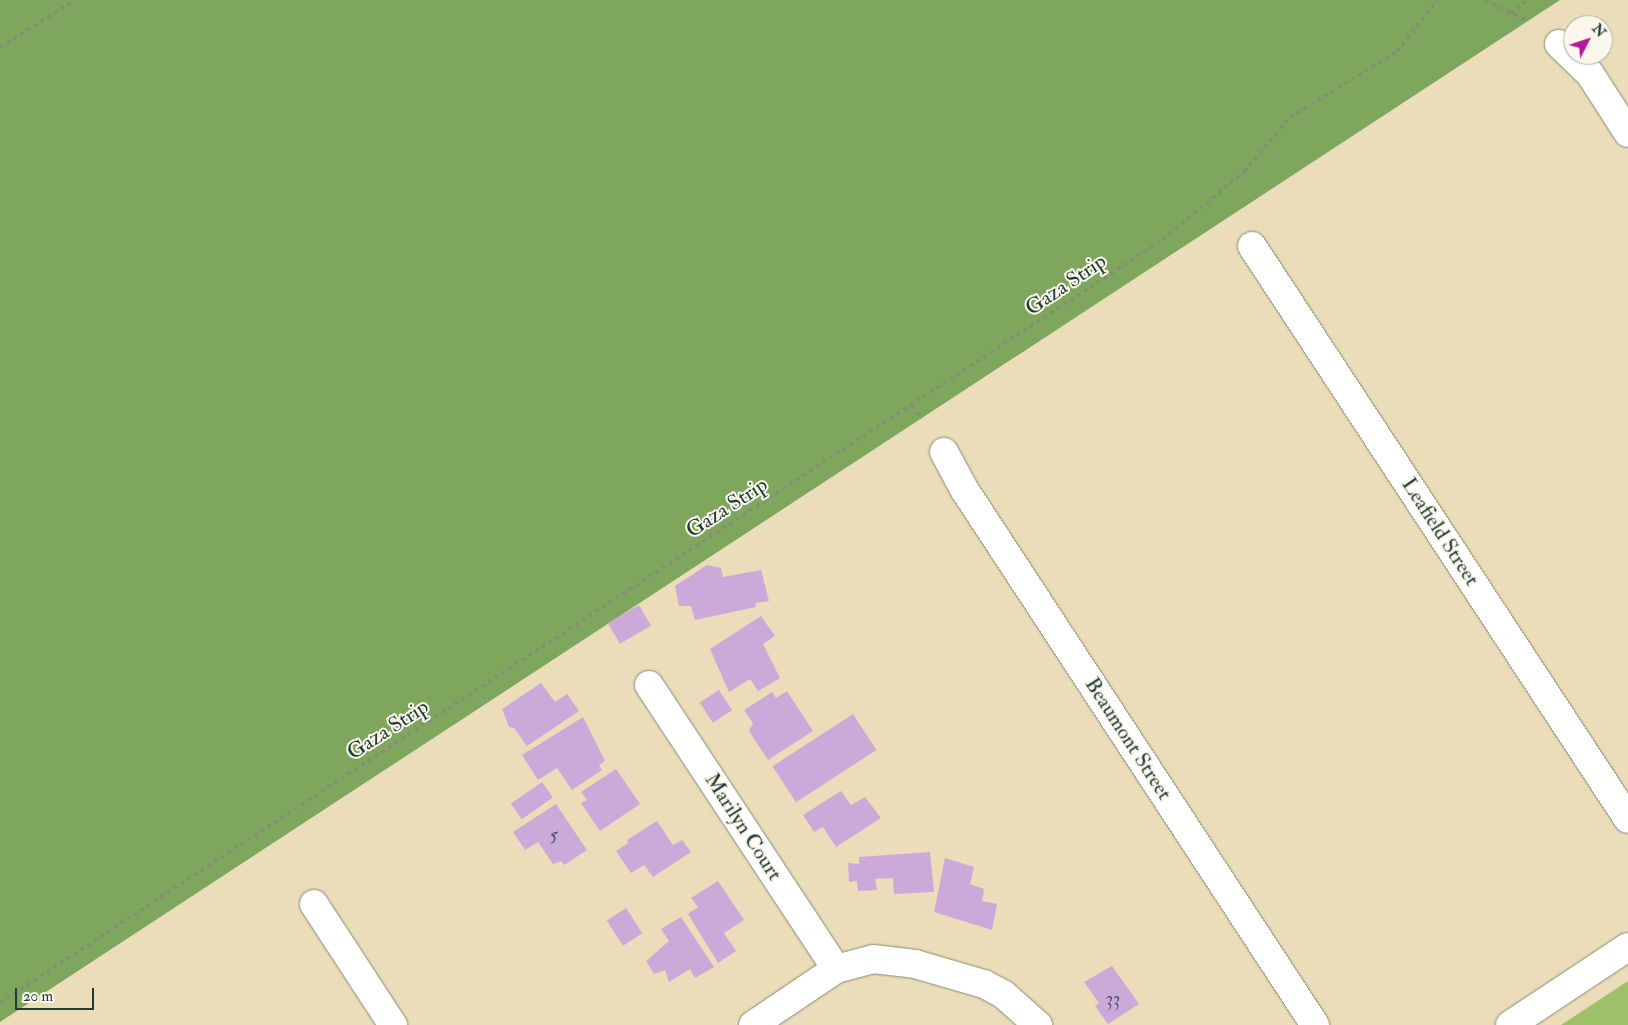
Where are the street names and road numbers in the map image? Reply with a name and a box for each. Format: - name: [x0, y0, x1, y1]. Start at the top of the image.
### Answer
- street label: Gaza Strip: [1021, 249, 1111, 321]
- street label: Gaza Strip: [682, 472, 772, 544]
- street label: Leafield Street: [1396, 473, 1484, 591]
- street label: Beaumont Street: [1079, 673, 1177, 805]
- street label: Gaza Strip: [343, 694, 433, 766]
- street label: Marilyn Court: [699, 769, 787, 885]

